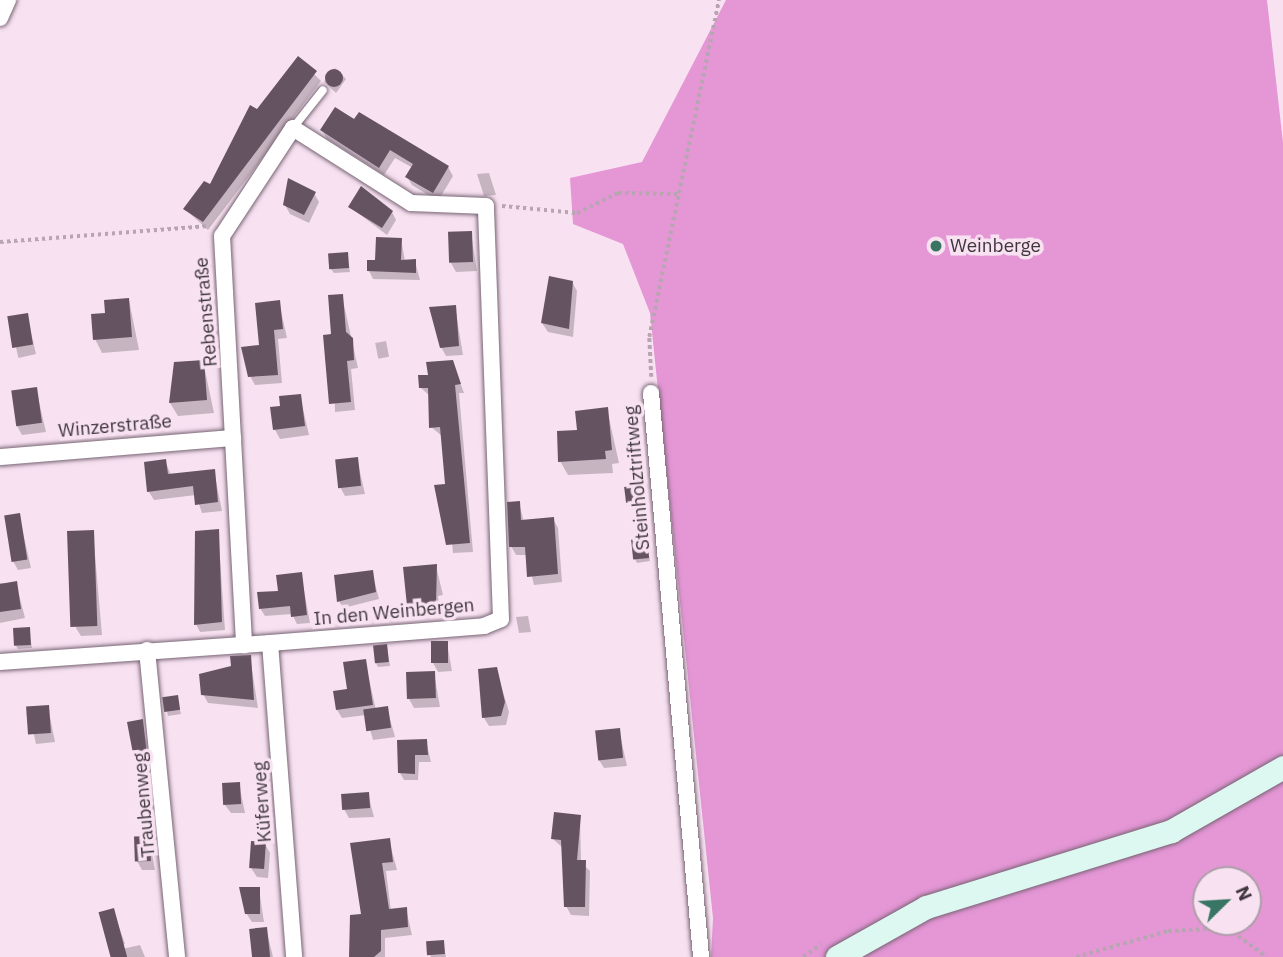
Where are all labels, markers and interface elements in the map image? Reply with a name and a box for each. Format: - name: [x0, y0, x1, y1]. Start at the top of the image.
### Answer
- place label: Weinberge: [950, 235, 1041, 257]
- marker: Weinberge: [928, 238, 944, 254]
- street label: Rebenstraße: [190, 256, 222, 368]
- street label: Steinholztriftweg: [619, 405, 655, 551]
- street label: Winzerstraße: [57, 410, 173, 442]
- street label: In den Weinbergen: [313, 594, 475, 630]
- street label: Traubenweg: [128, 752, 160, 858]
- street label: Küferweg: [248, 761, 276, 843]
- north arrow: [1192, 866, 1262, 936]
- text: N: [1231, 882, 1258, 904]

